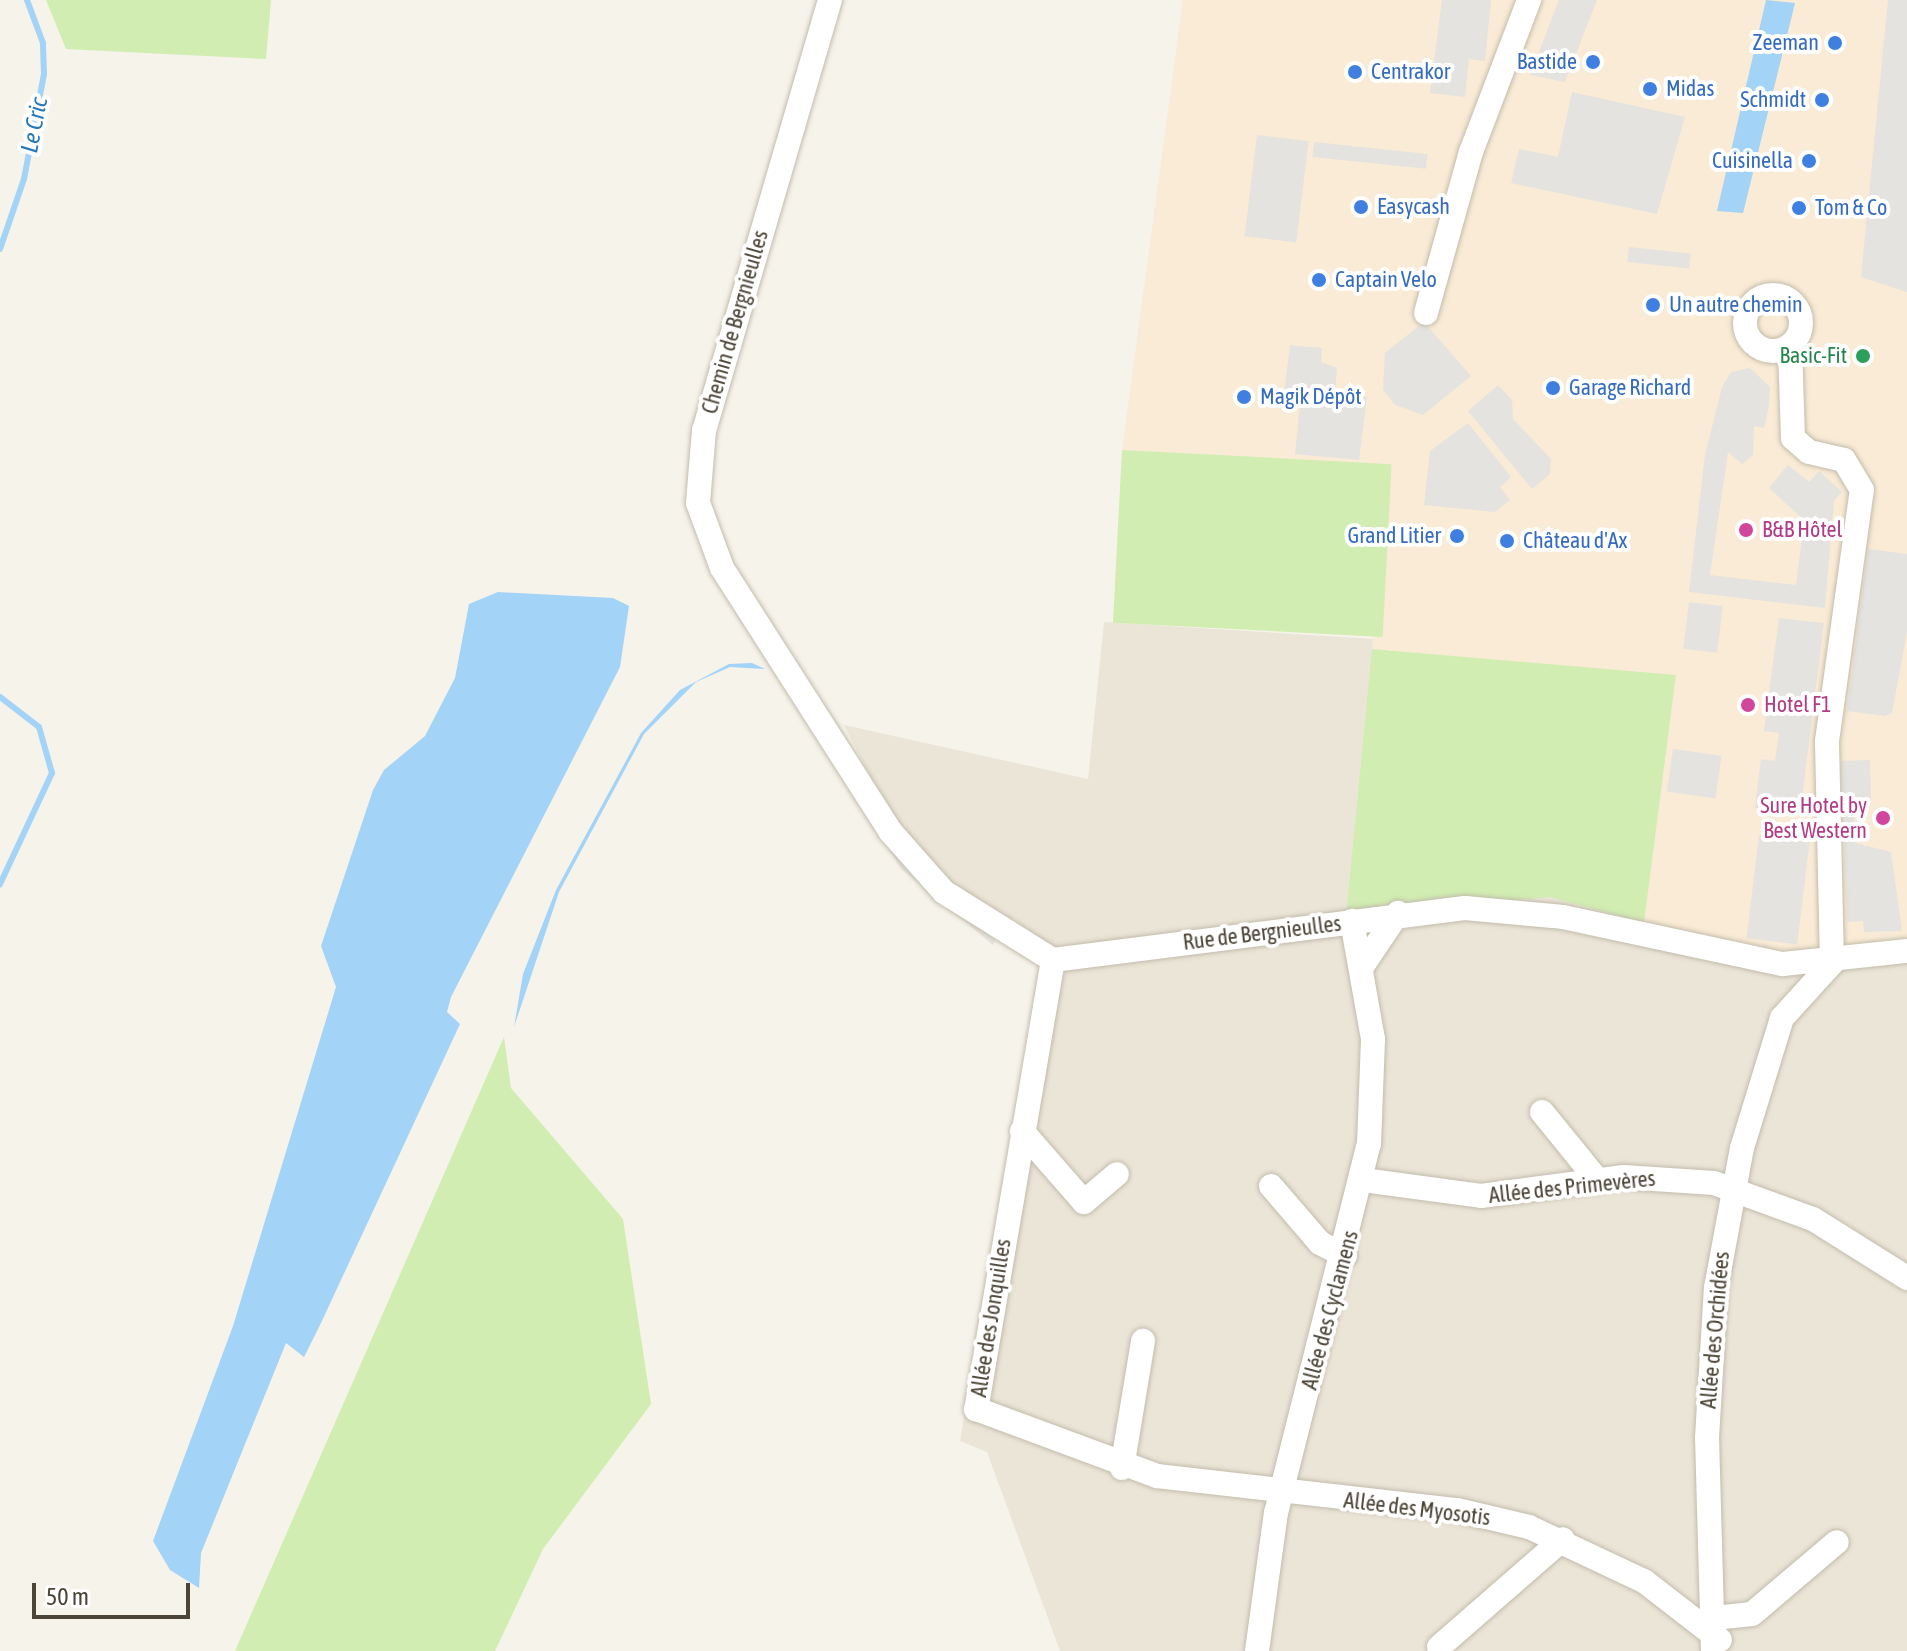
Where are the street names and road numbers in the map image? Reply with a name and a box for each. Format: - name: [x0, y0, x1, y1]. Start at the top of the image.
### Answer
- street label: Chemin de Bergnieulles: [696, 227, 774, 417]
- street label: Rue de Bergnieulles: [1181, 910, 1343, 956]
- street label: Allée des Primevères: [1487, 1165, 1657, 1209]
- street label: Allée des Cyclamens: [1296, 1228, 1364, 1392]
- street label: Allée des Jonquilles: [965, 1237, 1017, 1399]
- street label: Allée des Orchidées: [1695, 1250, 1735, 1410]
- street label: Allée des Myosotis: [1342, 1487, 1492, 1531]

